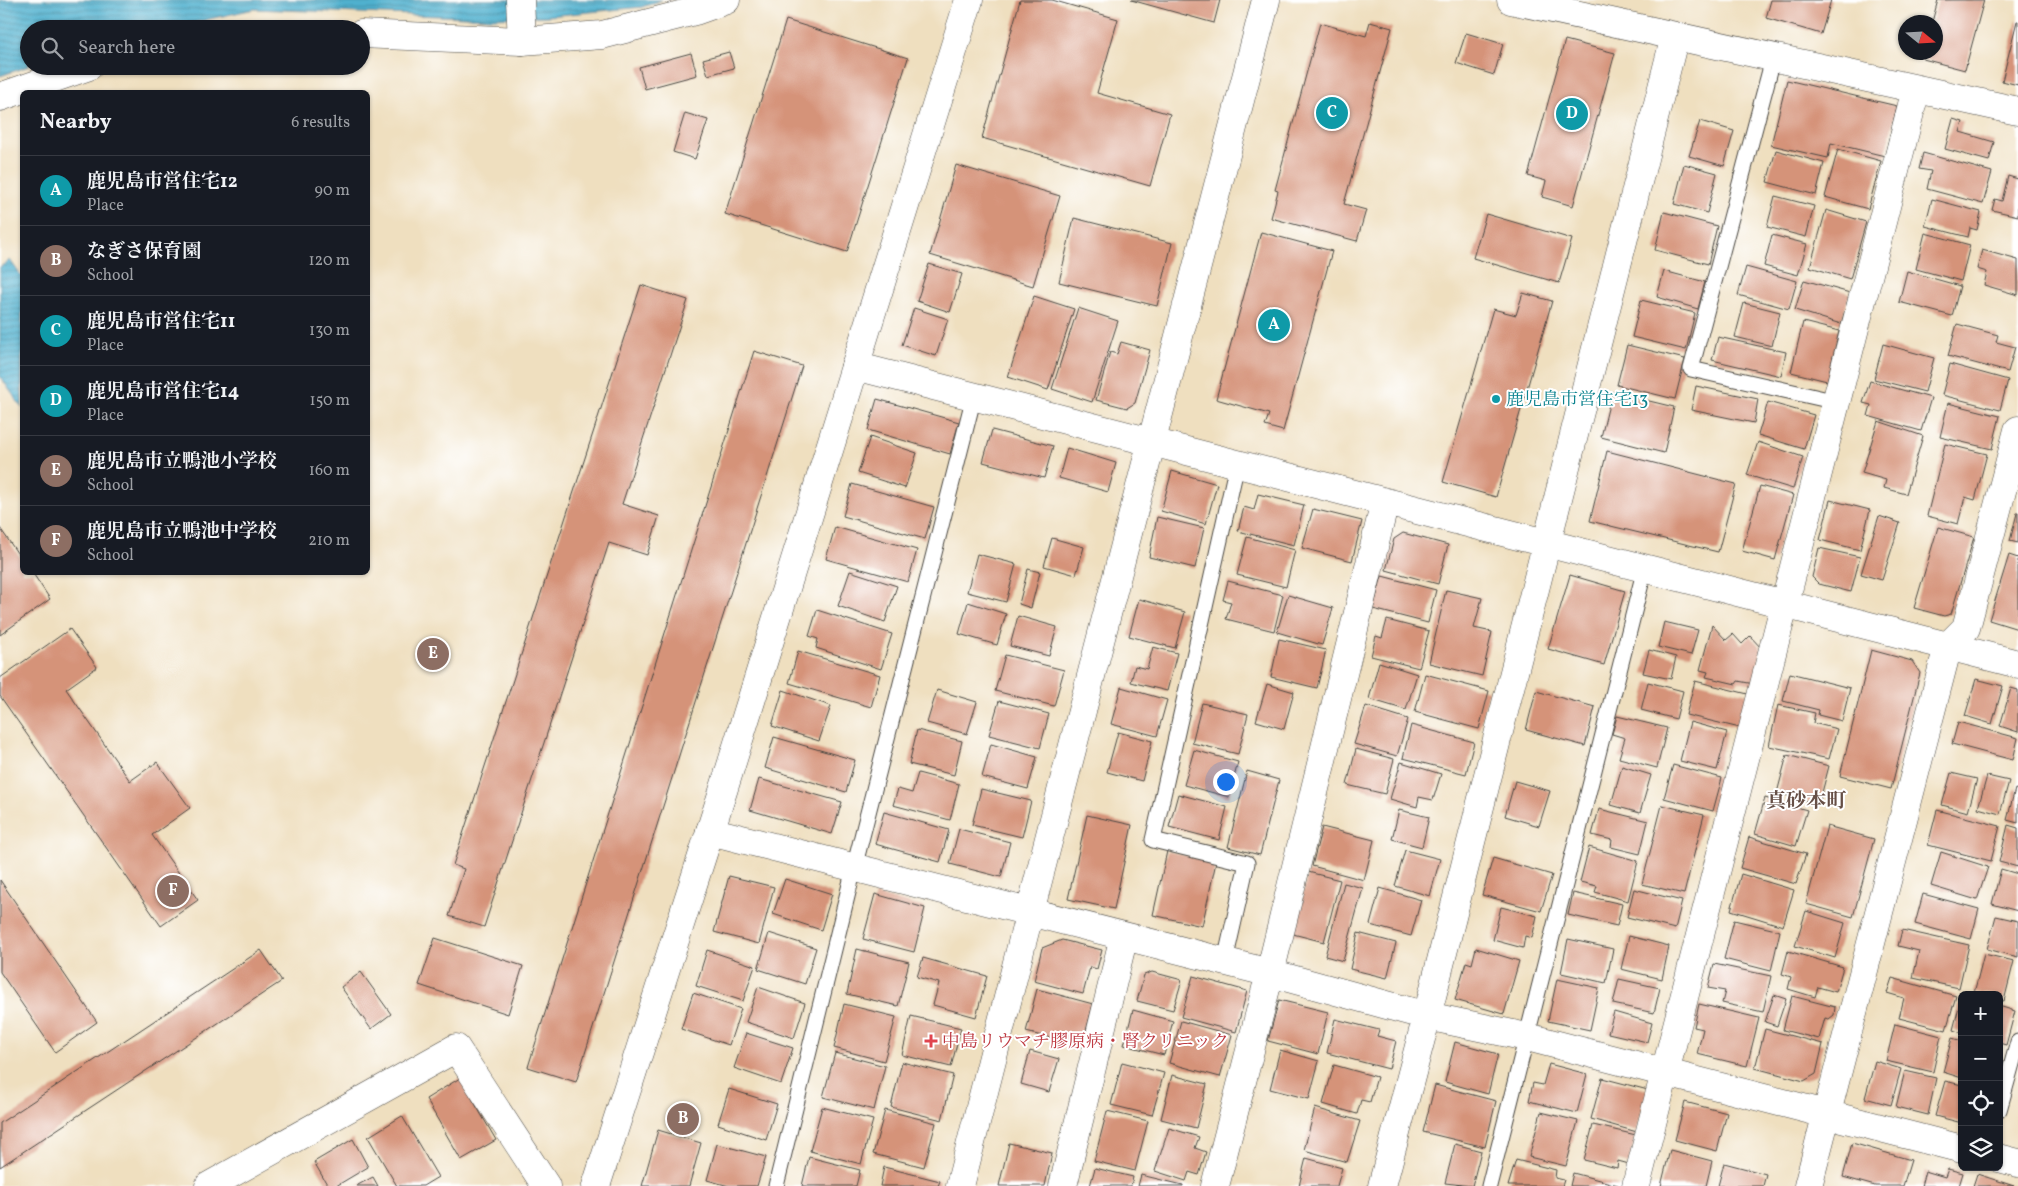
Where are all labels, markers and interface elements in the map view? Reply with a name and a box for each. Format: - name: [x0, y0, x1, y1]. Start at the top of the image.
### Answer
- north arrow: [1898, 15, 1943, 60]
- search box: [20, 20, 370, 75]
- icon: search: [38, 34, 66, 62]
- text: Search here: [78, 35, 175, 61]
- pin: C: [1316, 94, 1348, 132]
- pin: D: [1556, 95, 1588, 133]
- text: Nearby: [40, 108, 111, 137]
- text: 6 results: [291, 112, 350, 134]
- text: 鹿児島市営住宅12: [87, 169, 238, 195]
- text: A: [50, 180, 62, 202]
- text: 90 m: [314, 180, 350, 202]
- text: Place: [87, 195, 124, 217]
- text: なぎさ保育園: [87, 239, 201, 265]
- text: B: [51, 250, 61, 272]
- text: 120 m: [308, 250, 350, 272]
- text: School: [87, 265, 134, 287]
- pin: A: [1258, 306, 1290, 344]
- text: 鹿児島市営住宅11: [87, 309, 235, 335]
- text: C: [51, 320, 61, 342]
- text: 130 m: [309, 320, 350, 342]
- text: Place: [87, 335, 124, 357]
- text: 鹿児島市営住宅14: [87, 379, 239, 405]
- place label: 鹿児島市営住宅13: [1506, 388, 1648, 413]
- text: D: [50, 390, 62, 412]
- text: 150 m: [309, 390, 350, 412]
- marker: 鹿児島市営住宅13: [1490, 393, 1502, 405]
- text: Place: [87, 405, 124, 427]
- text: 鹿児島市立鴨池小学校: [87, 449, 277, 475]
- text: E: [51, 460, 61, 482]
- text: 160 m: [309, 460, 350, 482]
- text: School: [87, 475, 134, 497]
- text: 鹿児島市立鴨池中学校: [87, 519, 277, 545]
- text: F: [51, 530, 61, 552]
- text: 210 m: [308, 530, 350, 552]
- text: School: [87, 545, 134, 567]
- pin: E: [417, 635, 449, 673]
- your location: [1213, 769, 1239, 795]
- district label: 真砂本町: [1766, 788, 1847, 816]
- pin: F: [157, 872, 189, 910]
- map controls: [1958, 991, 2003, 1171]
- button: +: [1958, 991, 2003, 1036]
- place label: 中島リウマチ膠原病・腎クリニック: [942, 1030, 1229, 1055]
- marker: 中島リウマチ膠原病・腎クリニック: [924, 1034, 938, 1048]
- button: −: [1958, 1036, 2003, 1081]
- button: locate: [1958, 1081, 2003, 1126]
- pin: B: [667, 1100, 699, 1138]
- button: layers: [1958, 1126, 2003, 1171]

